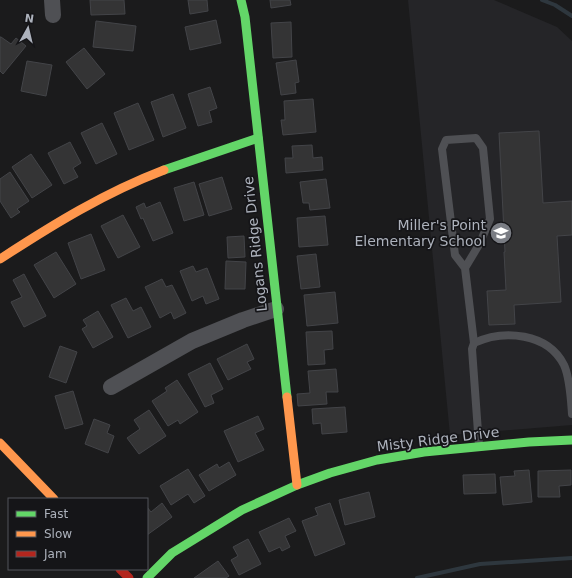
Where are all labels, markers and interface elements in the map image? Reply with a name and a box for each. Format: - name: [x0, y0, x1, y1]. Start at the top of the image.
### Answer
- north arrow: [8, 8, 48, 48]
- text: N: [24, 12, 35, 26]
- street label: Logans Ridge Drive: [240, 176, 270, 312]
- place label: Miller's Point Elementary School: [354, 217, 486, 249]
- school or university icon: Miller's Point Elementary School: [488, 220, 514, 246]
- street label: Misty Ridge Drive: [376, 424, 500, 454]
- legend: [8, 498, 148, 570]
- text: Fast: [44, 507, 68, 521]
- text: Slow: [44, 527, 72, 541]
- text: Jam: [43, 547, 67, 561]

